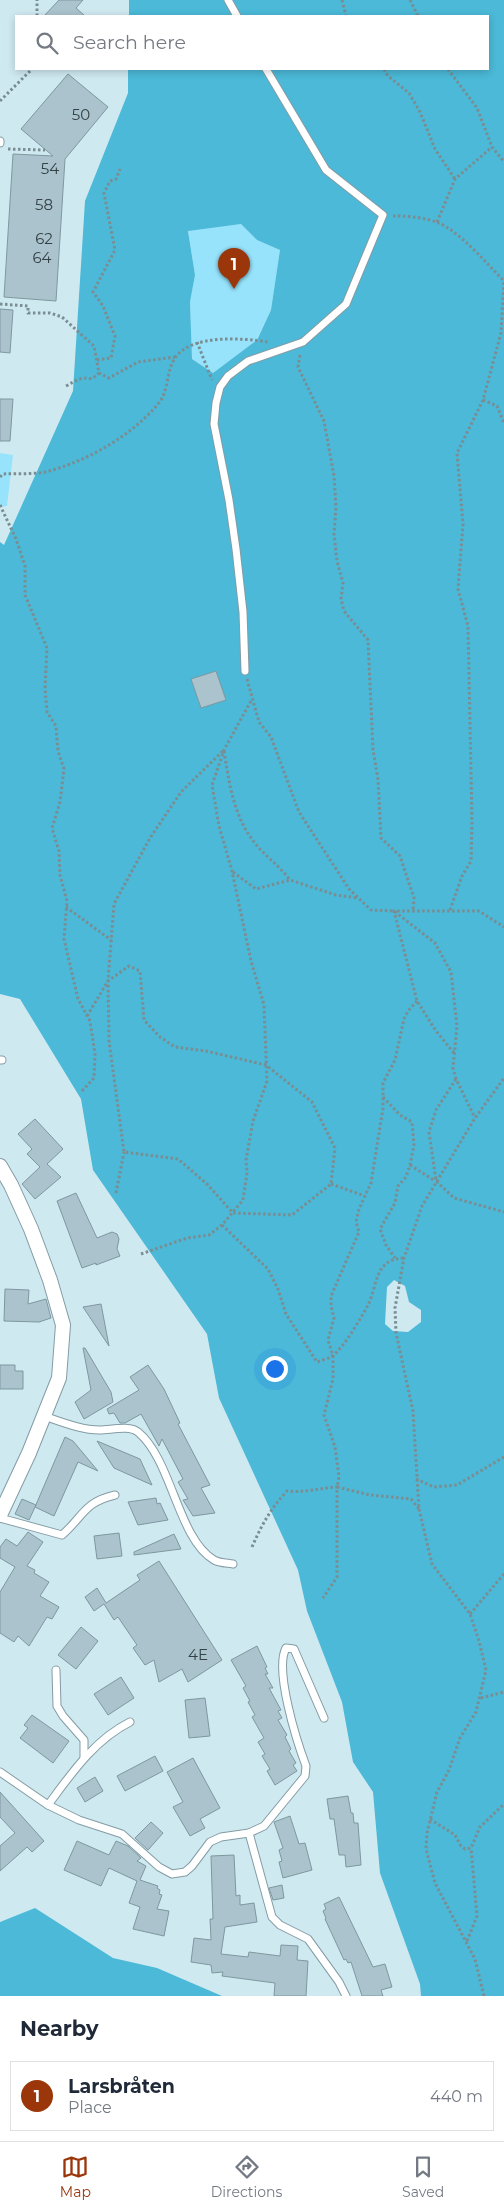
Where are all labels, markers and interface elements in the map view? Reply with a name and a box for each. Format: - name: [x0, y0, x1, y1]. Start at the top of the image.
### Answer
- search box: [15, 15, 489, 70]
- icon: search: [33, 29, 61, 57]
- text: Search here: [73, 31, 186, 54]
- house number: 50: [72, 105, 90, 124]
- house number: 54: [41, 159, 59, 178]
- house number: 58: [35, 195, 53, 214]
- house number: 62: [35, 229, 53, 248]
- house number: 64: [32, 248, 52, 267]
- pin: 1: [218, 248, 250, 289]
- your location: [262, 1356, 288, 1382]
- house number: 4E: [188, 1645, 208, 1664]
- text: Nearby: [20, 2016, 99, 2041]
- text: Larsbråten: [68, 2075, 175, 2098]
- text: 1: [34, 2087, 40, 2106]
- text: 440 m: [430, 2087, 483, 2106]
- text: Place: [68, 2098, 112, 2117]
- tab: Map: [60, 2153, 91, 2201]
- tab: Directions: [211, 2153, 282, 2201]
- tab: Saved: [402, 2153, 444, 2201]

